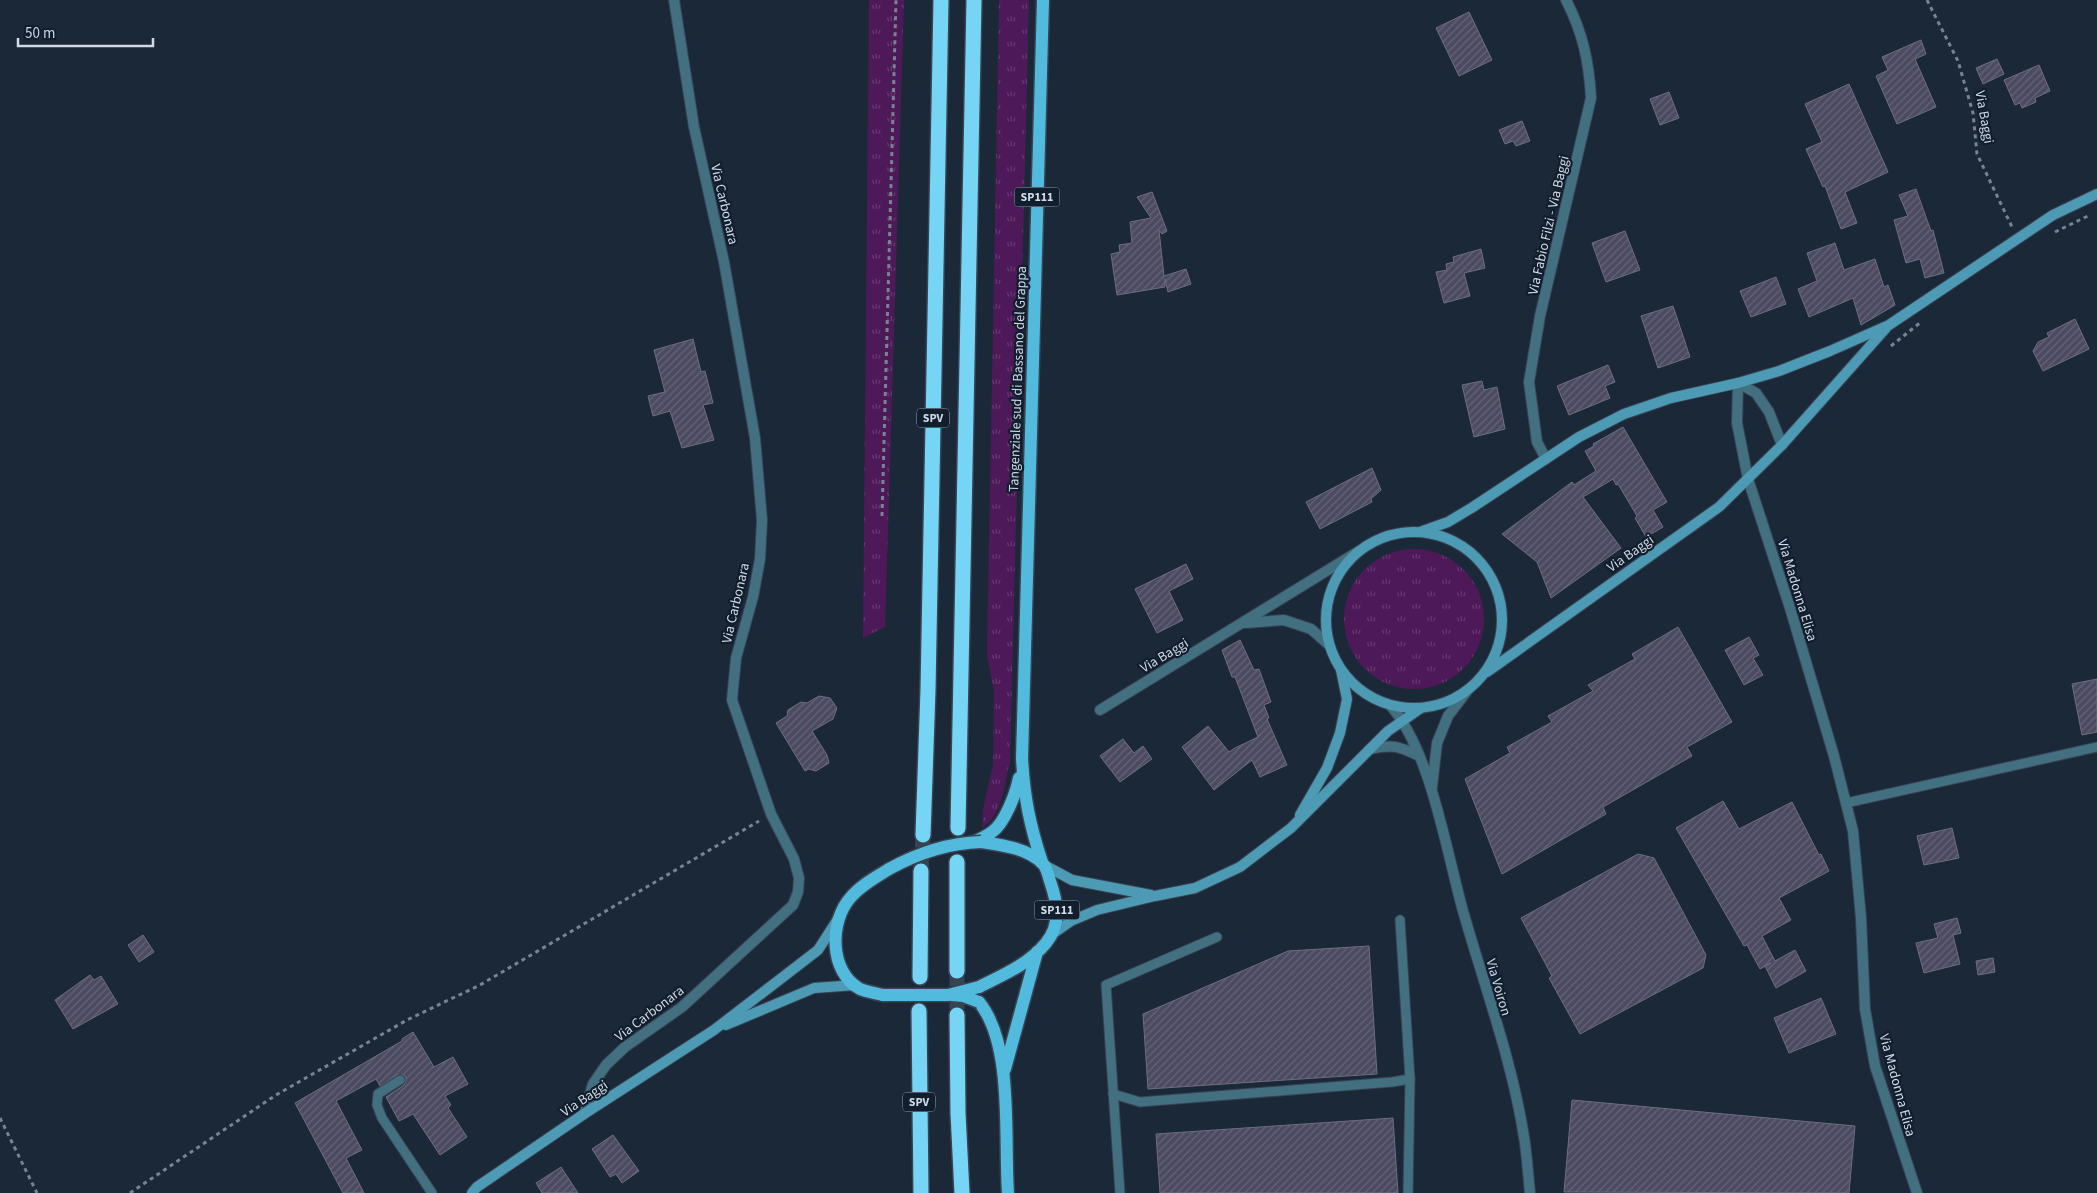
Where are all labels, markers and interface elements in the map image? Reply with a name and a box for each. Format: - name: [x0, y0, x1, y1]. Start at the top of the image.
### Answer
- scale bar: [18, 15, 152, 47]
- text: 50 m: [25, 23, 55, 44]
- street label: Via Baggi: [1970, 89, 1998, 145]
- street label: Via Fabio Filzi - Via Baggi: [1523, 154, 1575, 297]
- street label: Via Carbonara: [705, 162, 743, 246]
- road number: SP111: [1014, 188, 1060, 206]
- street label: Tangenziale sud di Bassano del Grappa: [1004, 266, 1032, 492]
- road number: SPV: [917, 408, 949, 428]
- street label: Via Baggi: [1603, 530, 1658, 577]
- street label: Via Madonna Elisa: [1772, 537, 1822, 644]
- street label: Via Carbonara: [717, 561, 755, 645]
- street label: Via Baggi: [1136, 634, 1193, 678]
- road number: SP111: [1034, 900, 1080, 920]
- street label: Via Voiron: [1480, 956, 1516, 1018]
- street label: Via Carbonara: [611, 981, 688, 1046]
- street label: Via Madonna Elisa: [1874, 1032, 1920, 1139]
- street label: Via Baggi: [557, 1076, 612, 1122]
- road number: SPV: [903, 1092, 935, 1112]

